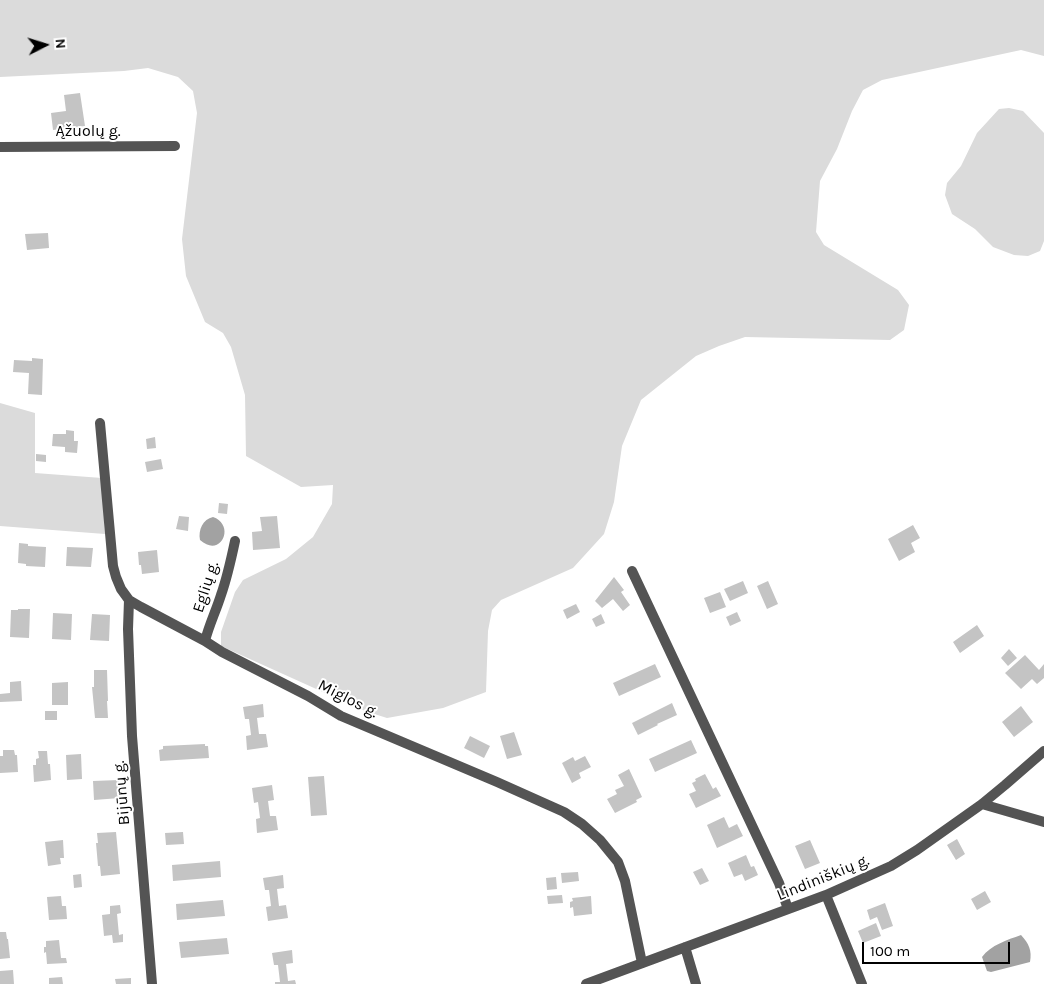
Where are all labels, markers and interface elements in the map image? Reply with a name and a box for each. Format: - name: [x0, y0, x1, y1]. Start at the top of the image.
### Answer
- north arrow: [20, 20, 70, 70]
- text: N: [52, 38, 69, 49]
- street label: Ąžuolų g.: [55, 121, 121, 141]
- street label: Eglių g.: [189, 559, 223, 615]
- street label: Miglos g.: [315, 676, 381, 722]
- street label: Bijūnų g.: [110, 760, 134, 826]
- street label: Lindiniškių g.: [774, 851, 872, 905]
- scale bar: [864, 932, 1012, 964]
- text: 100 m: [870, 942, 910, 960]

